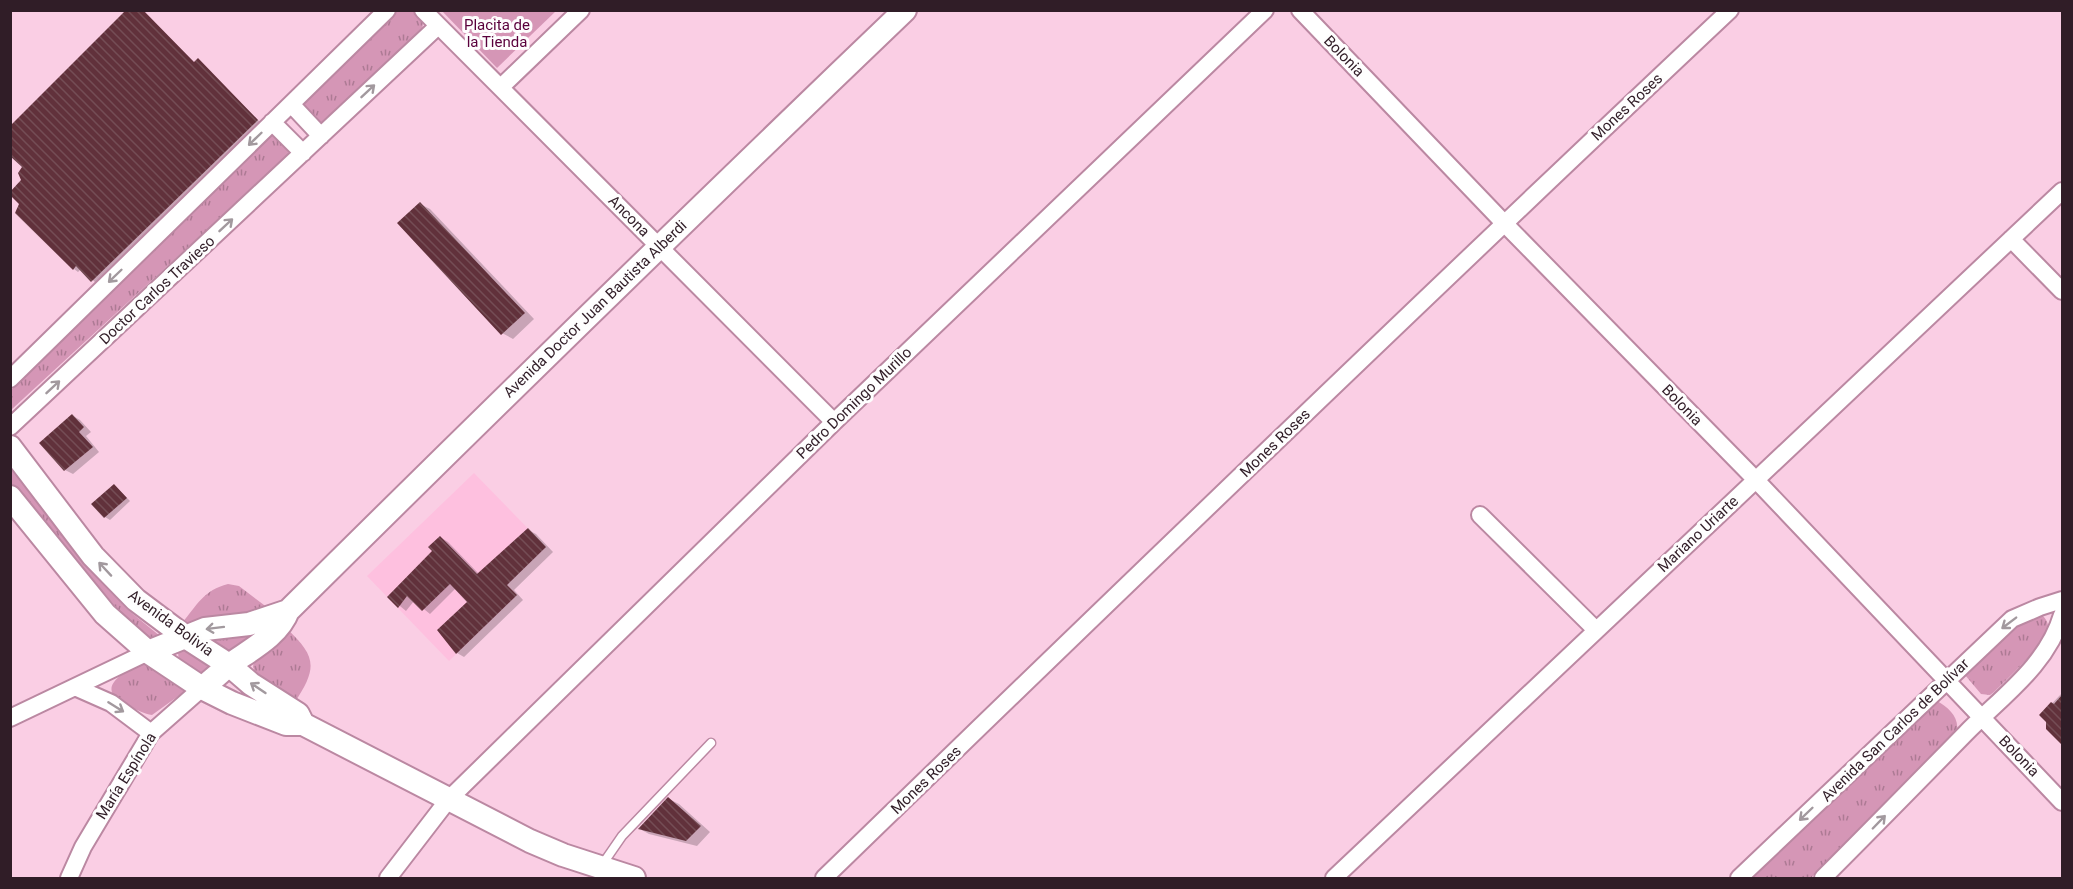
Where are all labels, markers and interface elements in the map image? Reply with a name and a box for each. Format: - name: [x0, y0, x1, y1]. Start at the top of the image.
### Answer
- park label: Placita de la Tienda: [464, 16, 530, 51]
- street label: Bolonia: [1320, 32, 1368, 80]
- street label: Mones Roses: [1588, 70, 1666, 144]
- one-way arrow: [361, 84, 376, 99]
- one-way arrow: [247, 132, 262, 147]
- street label: Ancona: [605, 192, 653, 240]
- street label: Avenida Doctor Juan Bautista Alberdi: [500, 217, 690, 401]
- one-way arrow: [218, 218, 233, 232]
- street label: Doctor Carlos Travieso: [96, 232, 218, 348]
- one-way arrow: [108, 268, 123, 283]
- street label: Pedro Domingo Murillo: [793, 343, 915, 463]
- one-way arrow: [46, 380, 61, 394]
- street label: Bolonia: [1658, 381, 1706, 429]
- street label: Mones Roses: [1236, 405, 1314, 481]
- street label: Mariano Uriarte: [1654, 492, 1742, 576]
- one-way arrow: [98, 562, 112, 577]
- street label: Avenida Bolivia: [125, 586, 217, 660]
- one-way arrow: [2002, 616, 2018, 629]
- one-way arrow: [206, 622, 226, 633]
- street label: Avenida San Carlos de Bolívar: [1817, 655, 1973, 805]
- one-way arrow: [250, 682, 267, 695]
- one-way arrow: [107, 701, 124, 713]
- street label: María Espínola: [92, 729, 160, 823]
- street label: Bolonia: [1995, 732, 2043, 780]
- street label: Mones Roses: [887, 742, 965, 818]
- one-way arrow: [1799, 807, 1814, 821]
- one-way arrow: [1872, 814, 1886, 829]

